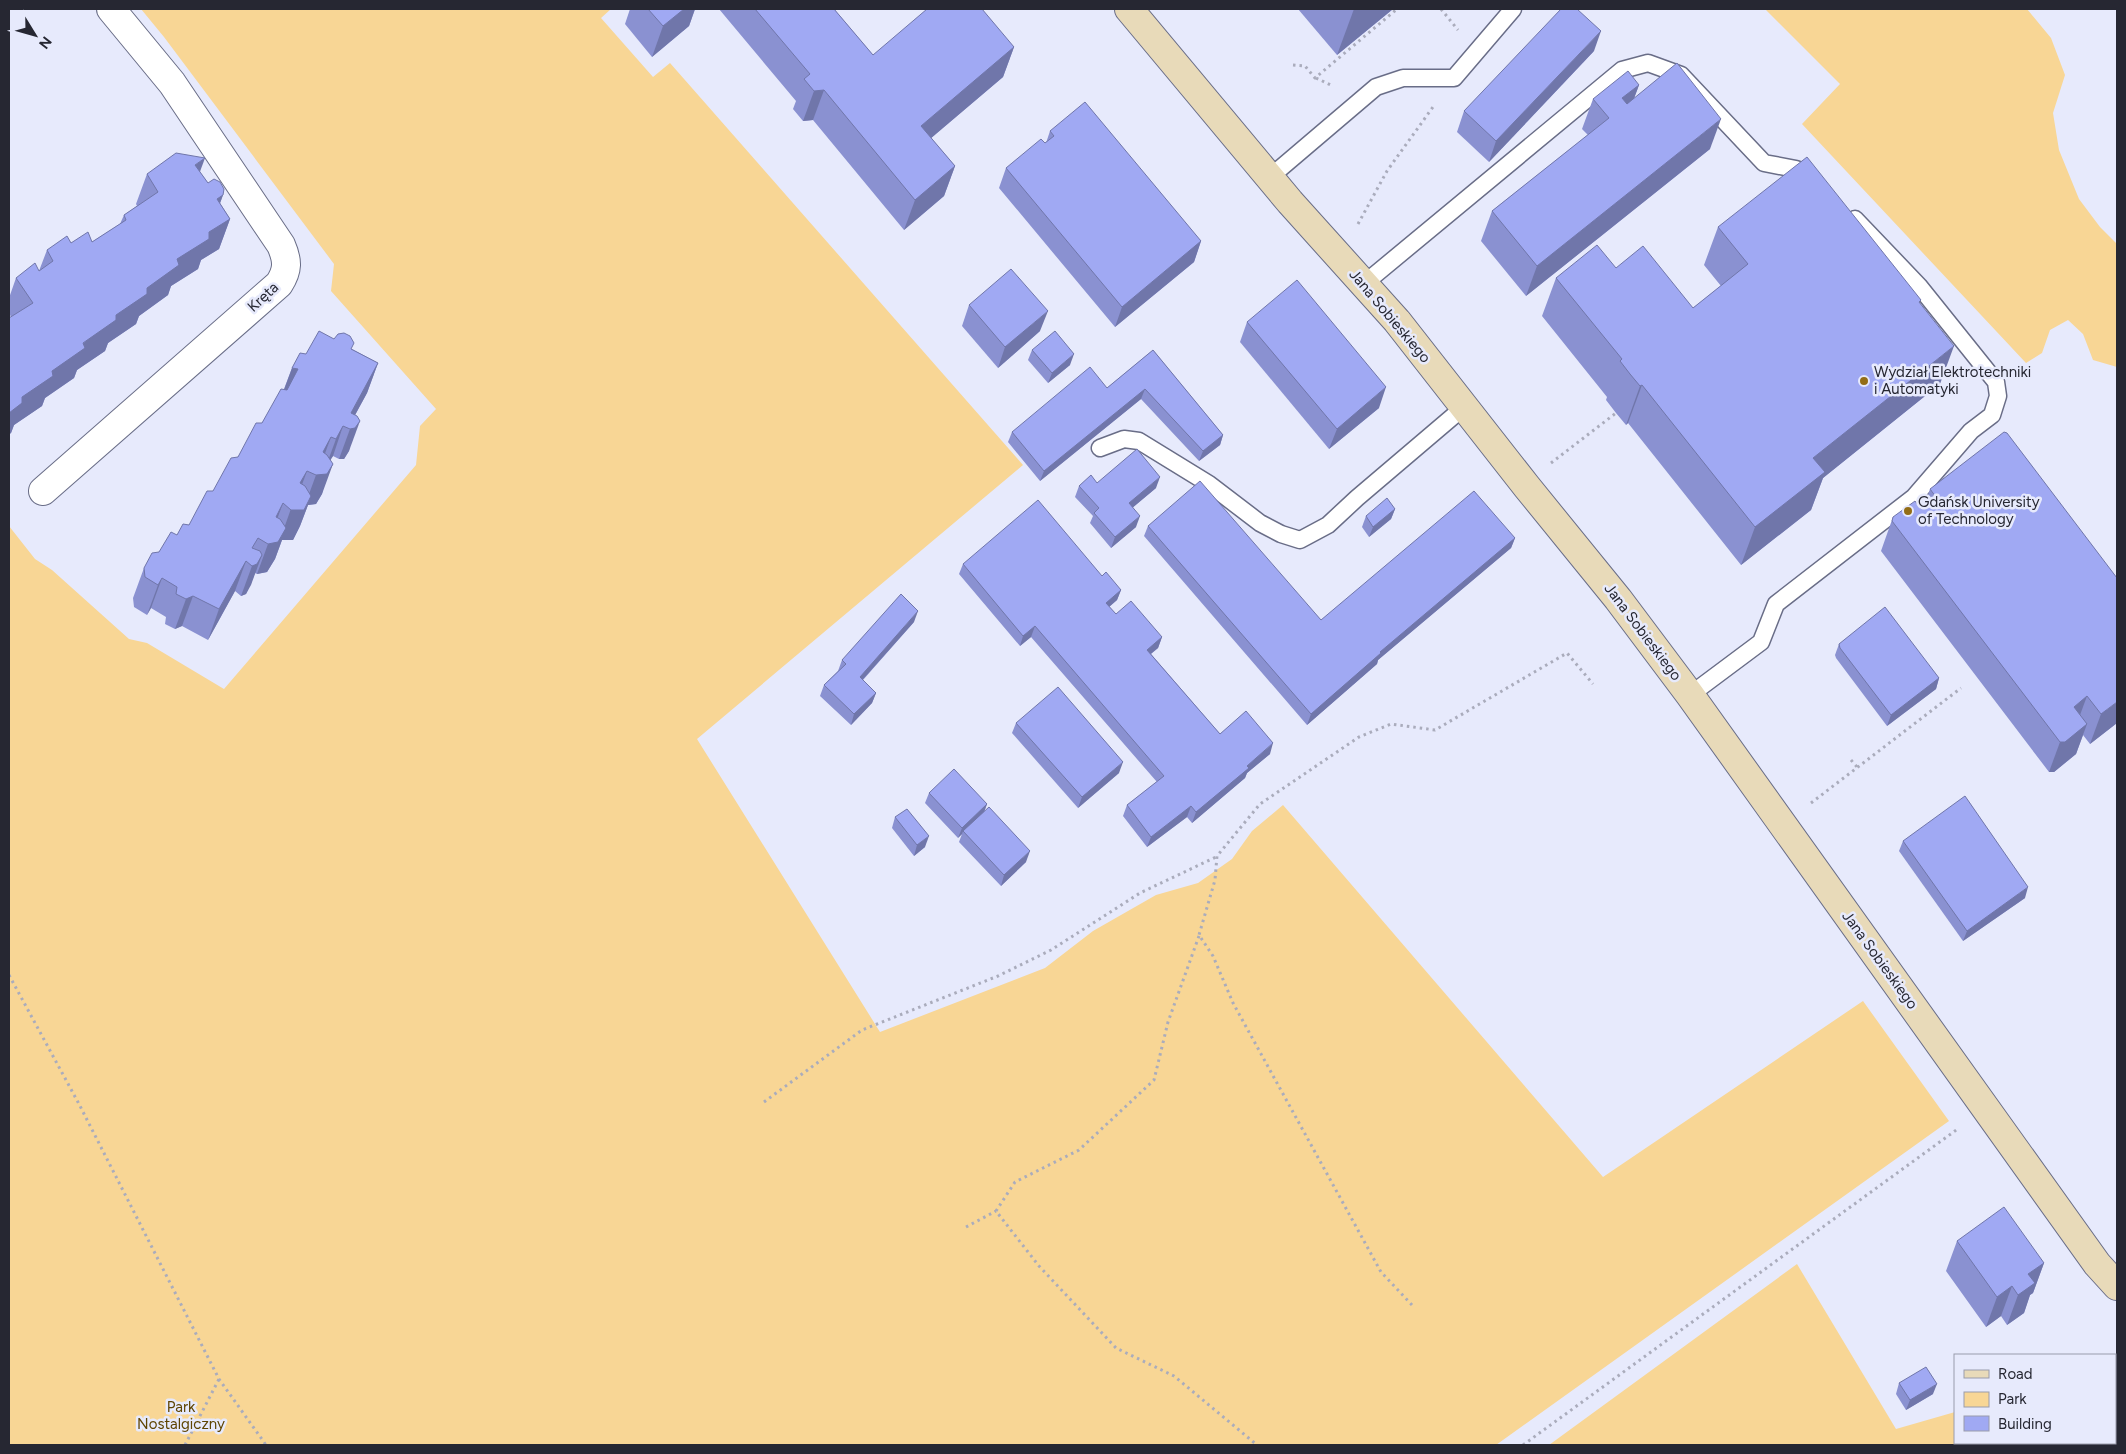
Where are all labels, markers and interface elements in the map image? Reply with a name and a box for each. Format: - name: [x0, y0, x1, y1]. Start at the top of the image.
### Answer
- north arrow: [10, 10, 60, 60]
- text: N: [35, 33, 55, 52]
- street label: Jana Sobieskiego: [1346, 265, 1435, 367]
- street label: Kręta: [244, 278, 282, 316]
- place label: Wydział Elektrotechniki i Automatyki: [1874, 363, 2031, 398]
- marker: Wydział Elektrotechniki i Automatyki: [1858, 375, 1870, 387]
- place label: Gdańsk University of Technology: [1918, 493, 2040, 528]
- marker: Gdańsk University of Technology: [1902, 505, 1914, 517]
- street label: Jana Sobieskiego: [1601, 580, 1686, 684]
- street label: Jana Sobieskiego: [1838, 907, 1922, 1013]
- legend: [1954, 1354, 2116, 1444]
- text: Road: [1998, 1365, 2033, 1383]
- text: Park: [1998, 1390, 2027, 1408]
- park label: Park Nostalgiczny: [137, 1398, 225, 1433]
- text: Building: [1998, 1415, 2052, 1433]

